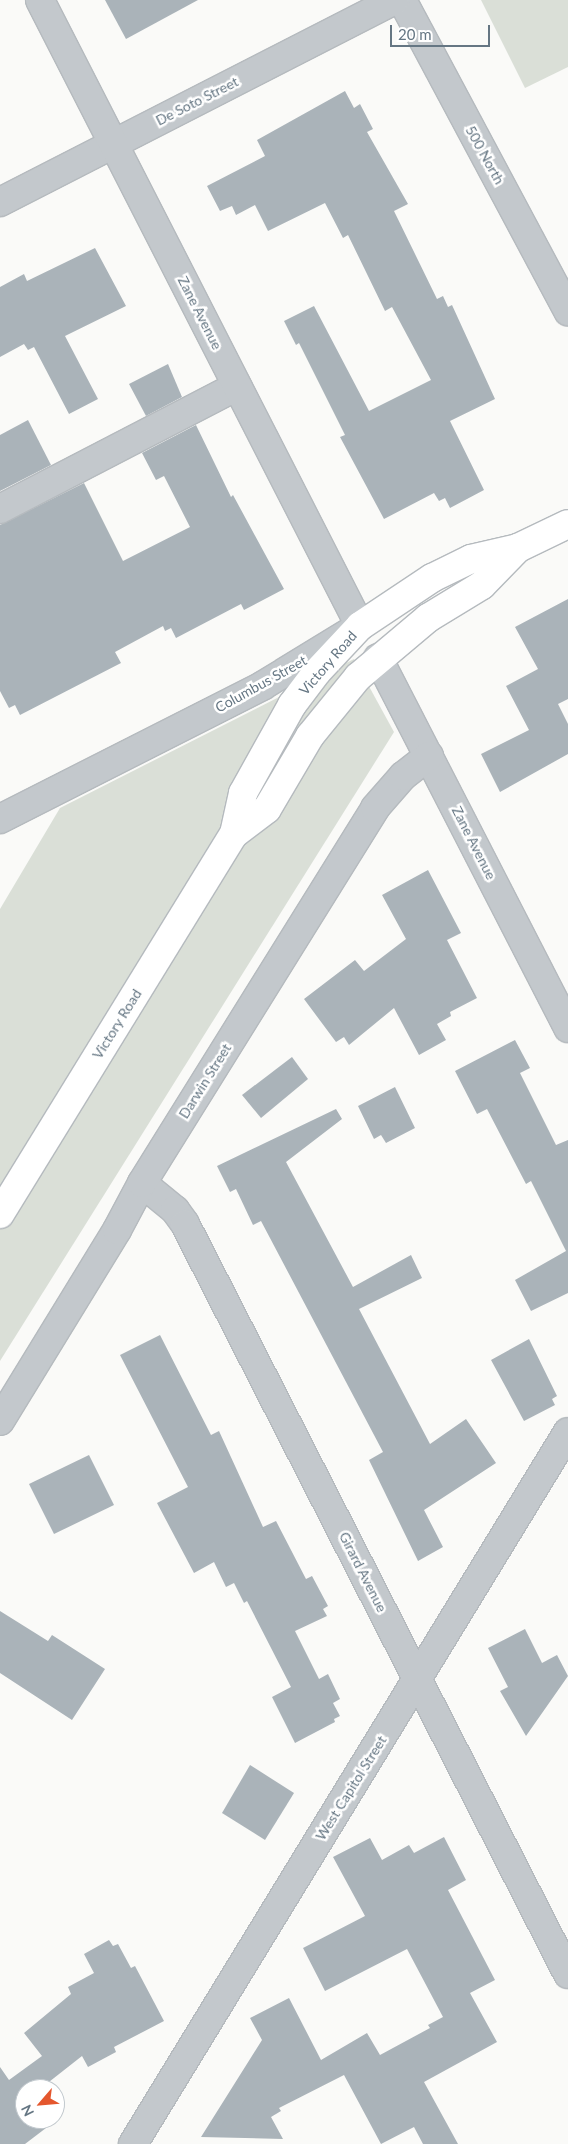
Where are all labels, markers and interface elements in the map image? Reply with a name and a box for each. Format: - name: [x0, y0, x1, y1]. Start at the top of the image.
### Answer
- scale bar: [393, 15, 493, 47]
- text: 20 m: [398, 25, 432, 43]
- street label: De Soto Street: [153, 73, 241, 129]
- street label: 500 North: [462, 123, 508, 187]
- street label: Zane Avenue: [174, 273, 226, 353]
- street label: Victory Road: [296, 628, 360, 698]
- street label: Columbus Street: [212, 652, 310, 716]
- street label: Zane Avenue: [448, 803, 500, 883]
- street label: Victory Road: [89, 986, 145, 1062]
- street label: Darwin Street: [175, 1040, 235, 1122]
- street label: Girard Avenue: [336, 1529, 390, 1615]
- street label: West Capitol Street: [312, 1733, 390, 1843]
- north arrow: [15, 2079, 65, 2129]
- text: N: [17, 2102, 37, 2119]

